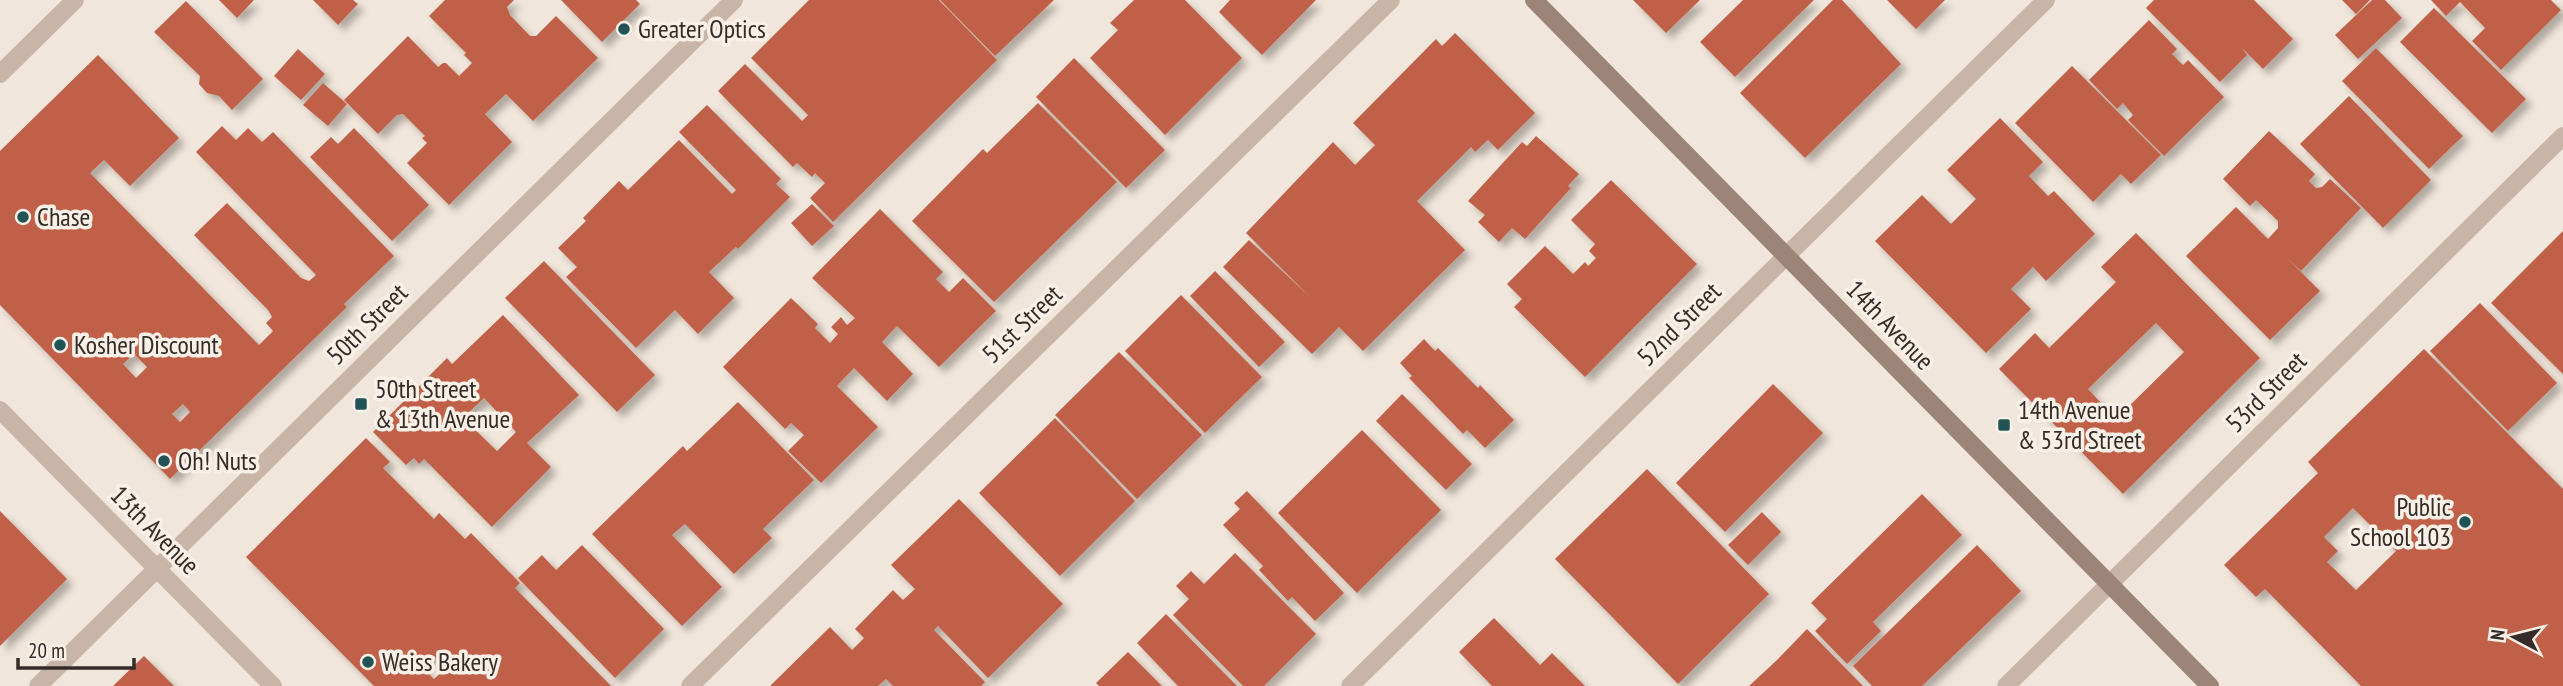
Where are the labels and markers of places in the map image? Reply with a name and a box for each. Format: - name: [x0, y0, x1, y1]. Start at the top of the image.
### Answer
- place label: Greater Optics: [638, 12, 766, 45]
- marker: Greater Optics: [616, 21, 632, 37]
- place label: Chase: [37, 200, 90, 233]
- marker: Chase: [15, 209, 31, 225]
- place label: Kosher Discount: [74, 328, 219, 361]
- marker: Kosher Discount: [52, 337, 68, 353]
- place label: 50th Street & 13th Avenue: [375, 372, 510, 435]
- place label: 14th Avenue & 53rd Street: [2018, 393, 2142, 456]
- marker: 50th Street & 13th Avenue: [353, 396, 369, 412]
- marker: 14th Avenue & 53rd Street: [1996, 417, 2012, 433]
- place label: Oh! Nuts: [178, 444, 257, 477]
- marker: Oh! Nuts: [156, 453, 172, 469]
- place label: Public School 103: [2350, 490, 2451, 553]
- marker: Public School 103: [2457, 514, 2473, 530]
- place label: Weiss Bakery: [382, 645, 498, 678]
- marker: Weiss Bakery: [360, 654, 376, 670]

